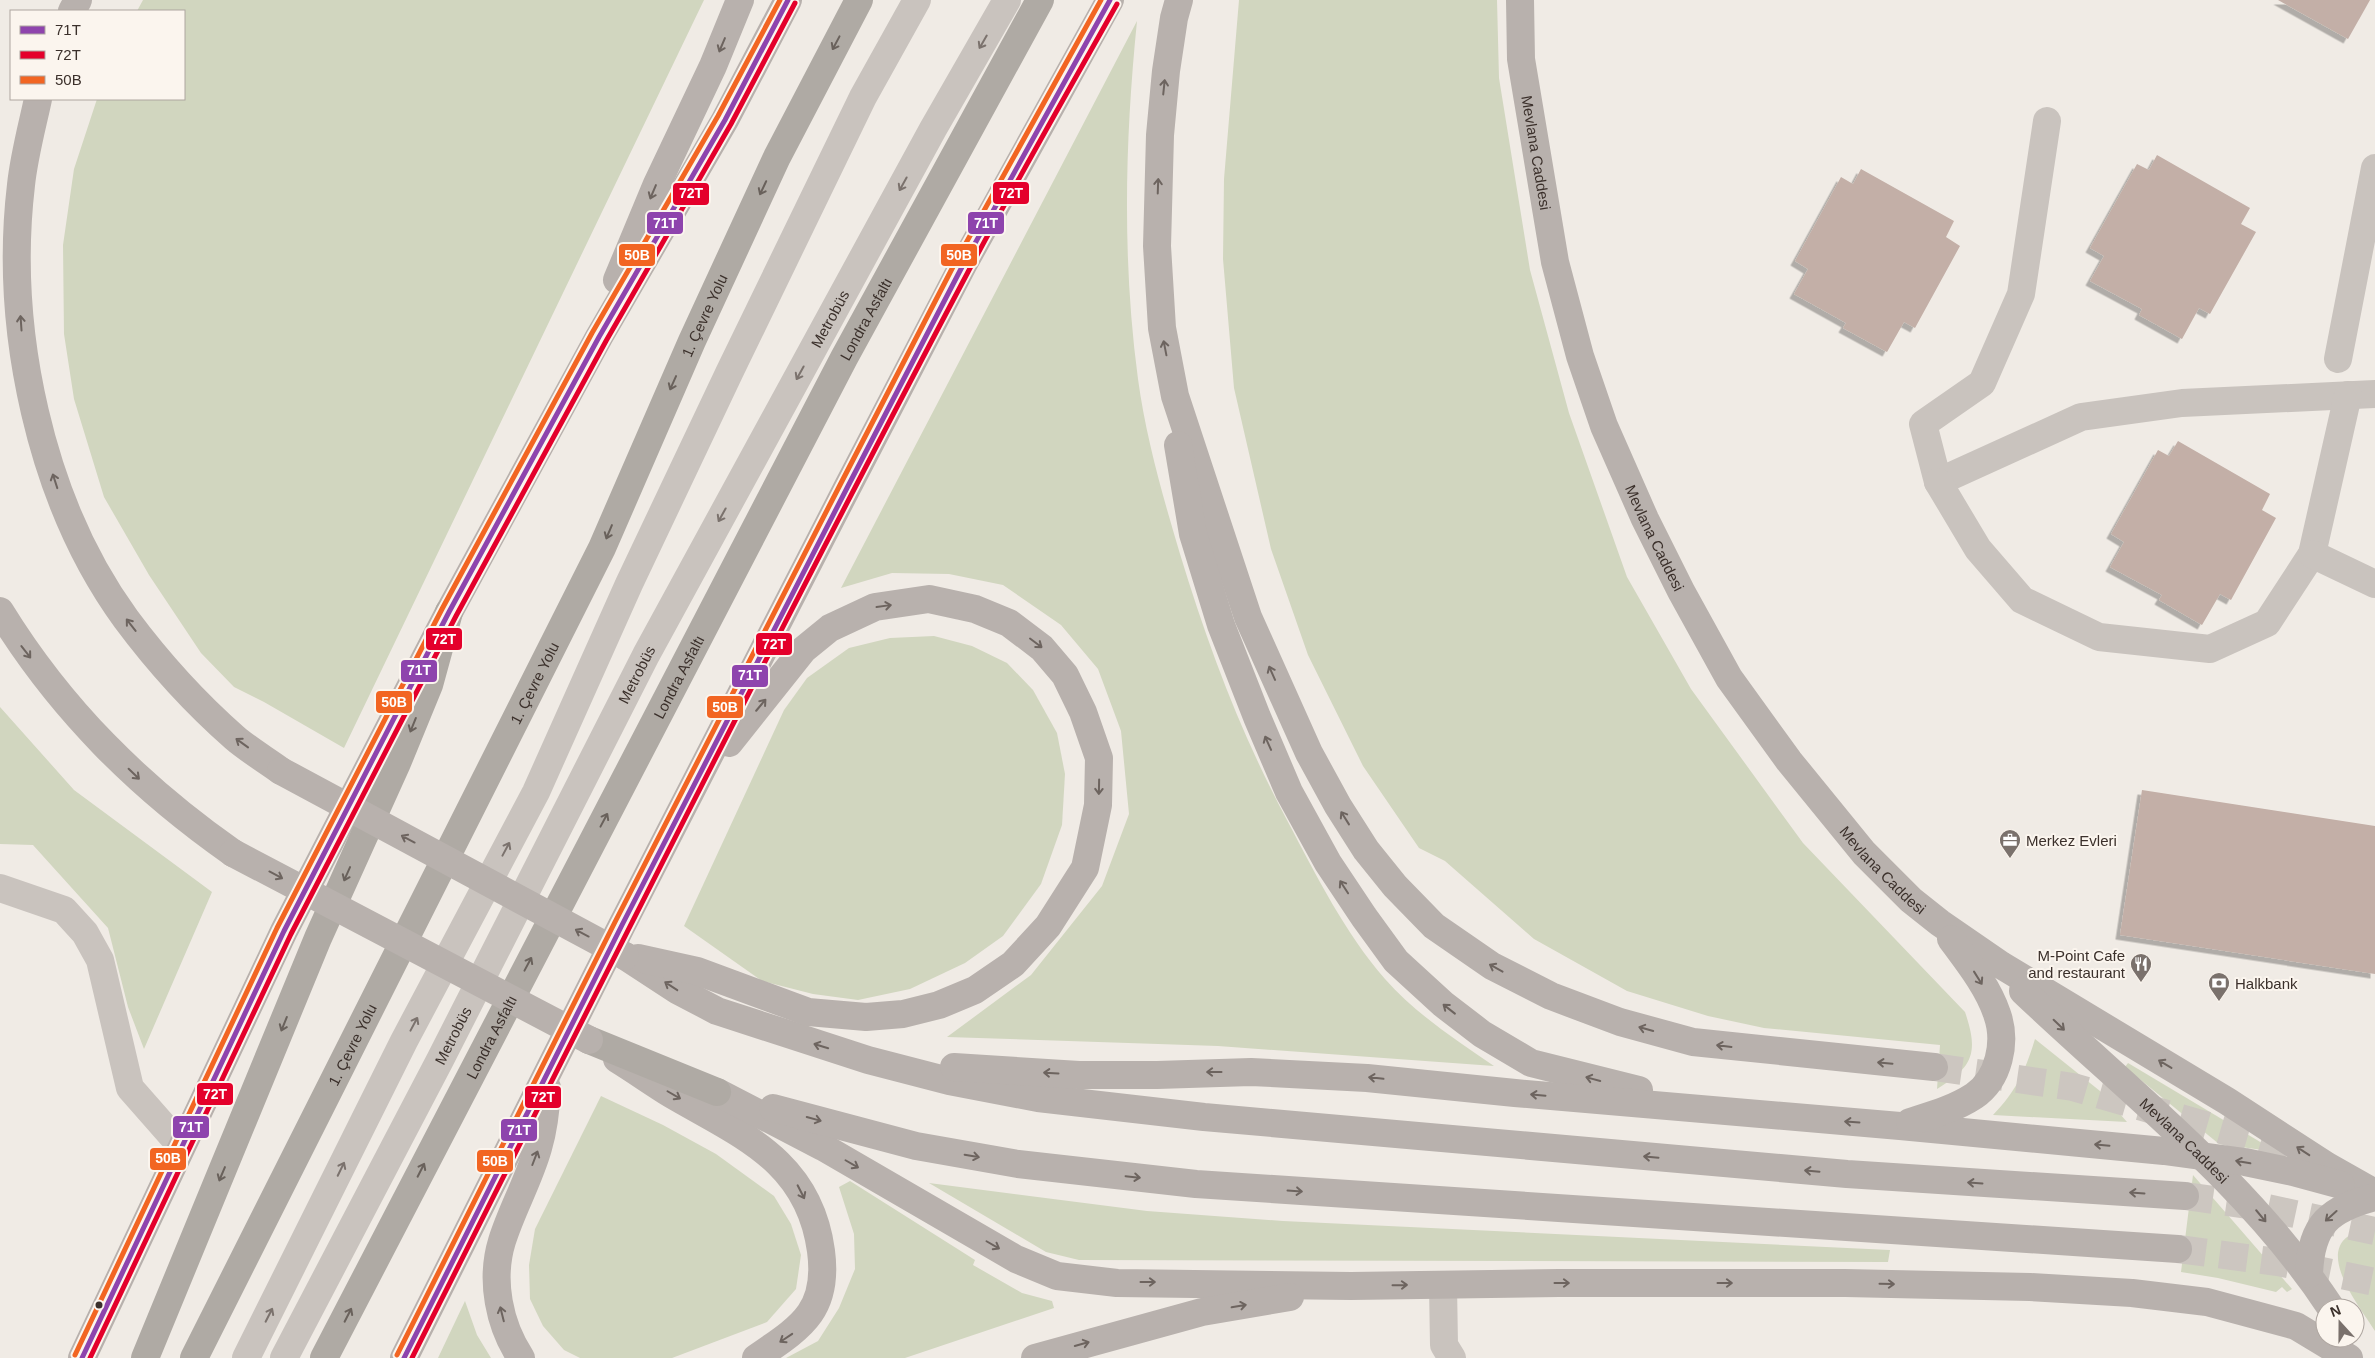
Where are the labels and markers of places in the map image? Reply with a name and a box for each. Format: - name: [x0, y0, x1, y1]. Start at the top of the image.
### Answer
- office icon: Merkez Evleri: [1998, 828, 2022, 859]
- place label: Merkez Evleri: [2026, 832, 2117, 849]
- place label: M-Point Cafe and restaurant: [2028, 947, 2126, 981]
- restaurant icon: M-Point Cafe and restaurant: [2129, 952, 2153, 983]
- bank icon: Halkbank: [2207, 971, 2231, 1002]
- place label: Halkbank: [2235, 975, 2298, 992]
- unlabelled marker: [94, 1300, 104, 1310]

